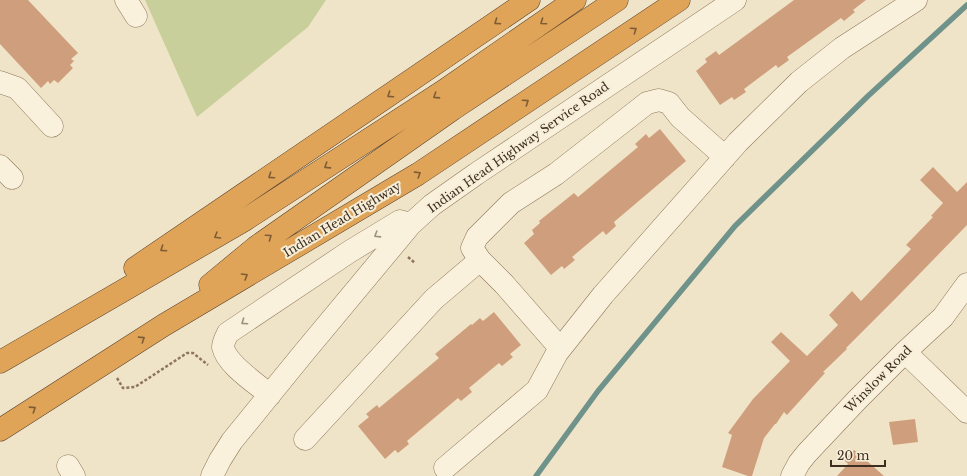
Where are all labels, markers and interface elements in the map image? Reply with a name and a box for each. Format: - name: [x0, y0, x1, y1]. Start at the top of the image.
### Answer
- one-way arrow: [494, 17, 501, 25]
- one-way arrow: [540, 17, 547, 25]
- one-way arrow: [630, 27, 637, 35]
- street label: Indian Head Highway Service Road: [425, 78, 611, 216]
- one-way arrow: [387, 90, 394, 97]
- one-way arrow: [433, 91, 440, 98]
- one-way arrow: [522, 99, 529, 107]
- one-way arrow: [324, 162, 331, 169]
- one-way arrow: [268, 171, 275, 178]
- one-way arrow: [414, 172, 421, 179]
- street label: Indian Head Highway: [281, 178, 404, 260]
- one-way arrow: [374, 230, 381, 238]
- one-way arrow: [214, 231, 221, 238]
- one-way arrow: [265, 234, 272, 242]
- one-way arrow: [160, 244, 167, 252]
- one-way arrow: [241, 274, 249, 281]
- one-way arrow: [242, 317, 249, 324]
- one-way arrow: [138, 336, 145, 343]
- street label: Winslow Road: [841, 342, 915, 416]
- one-way arrow: [29, 406, 36, 414]
- scale bar: [831, 442, 885, 468]
- text: 20 m: [837, 448, 869, 463]

